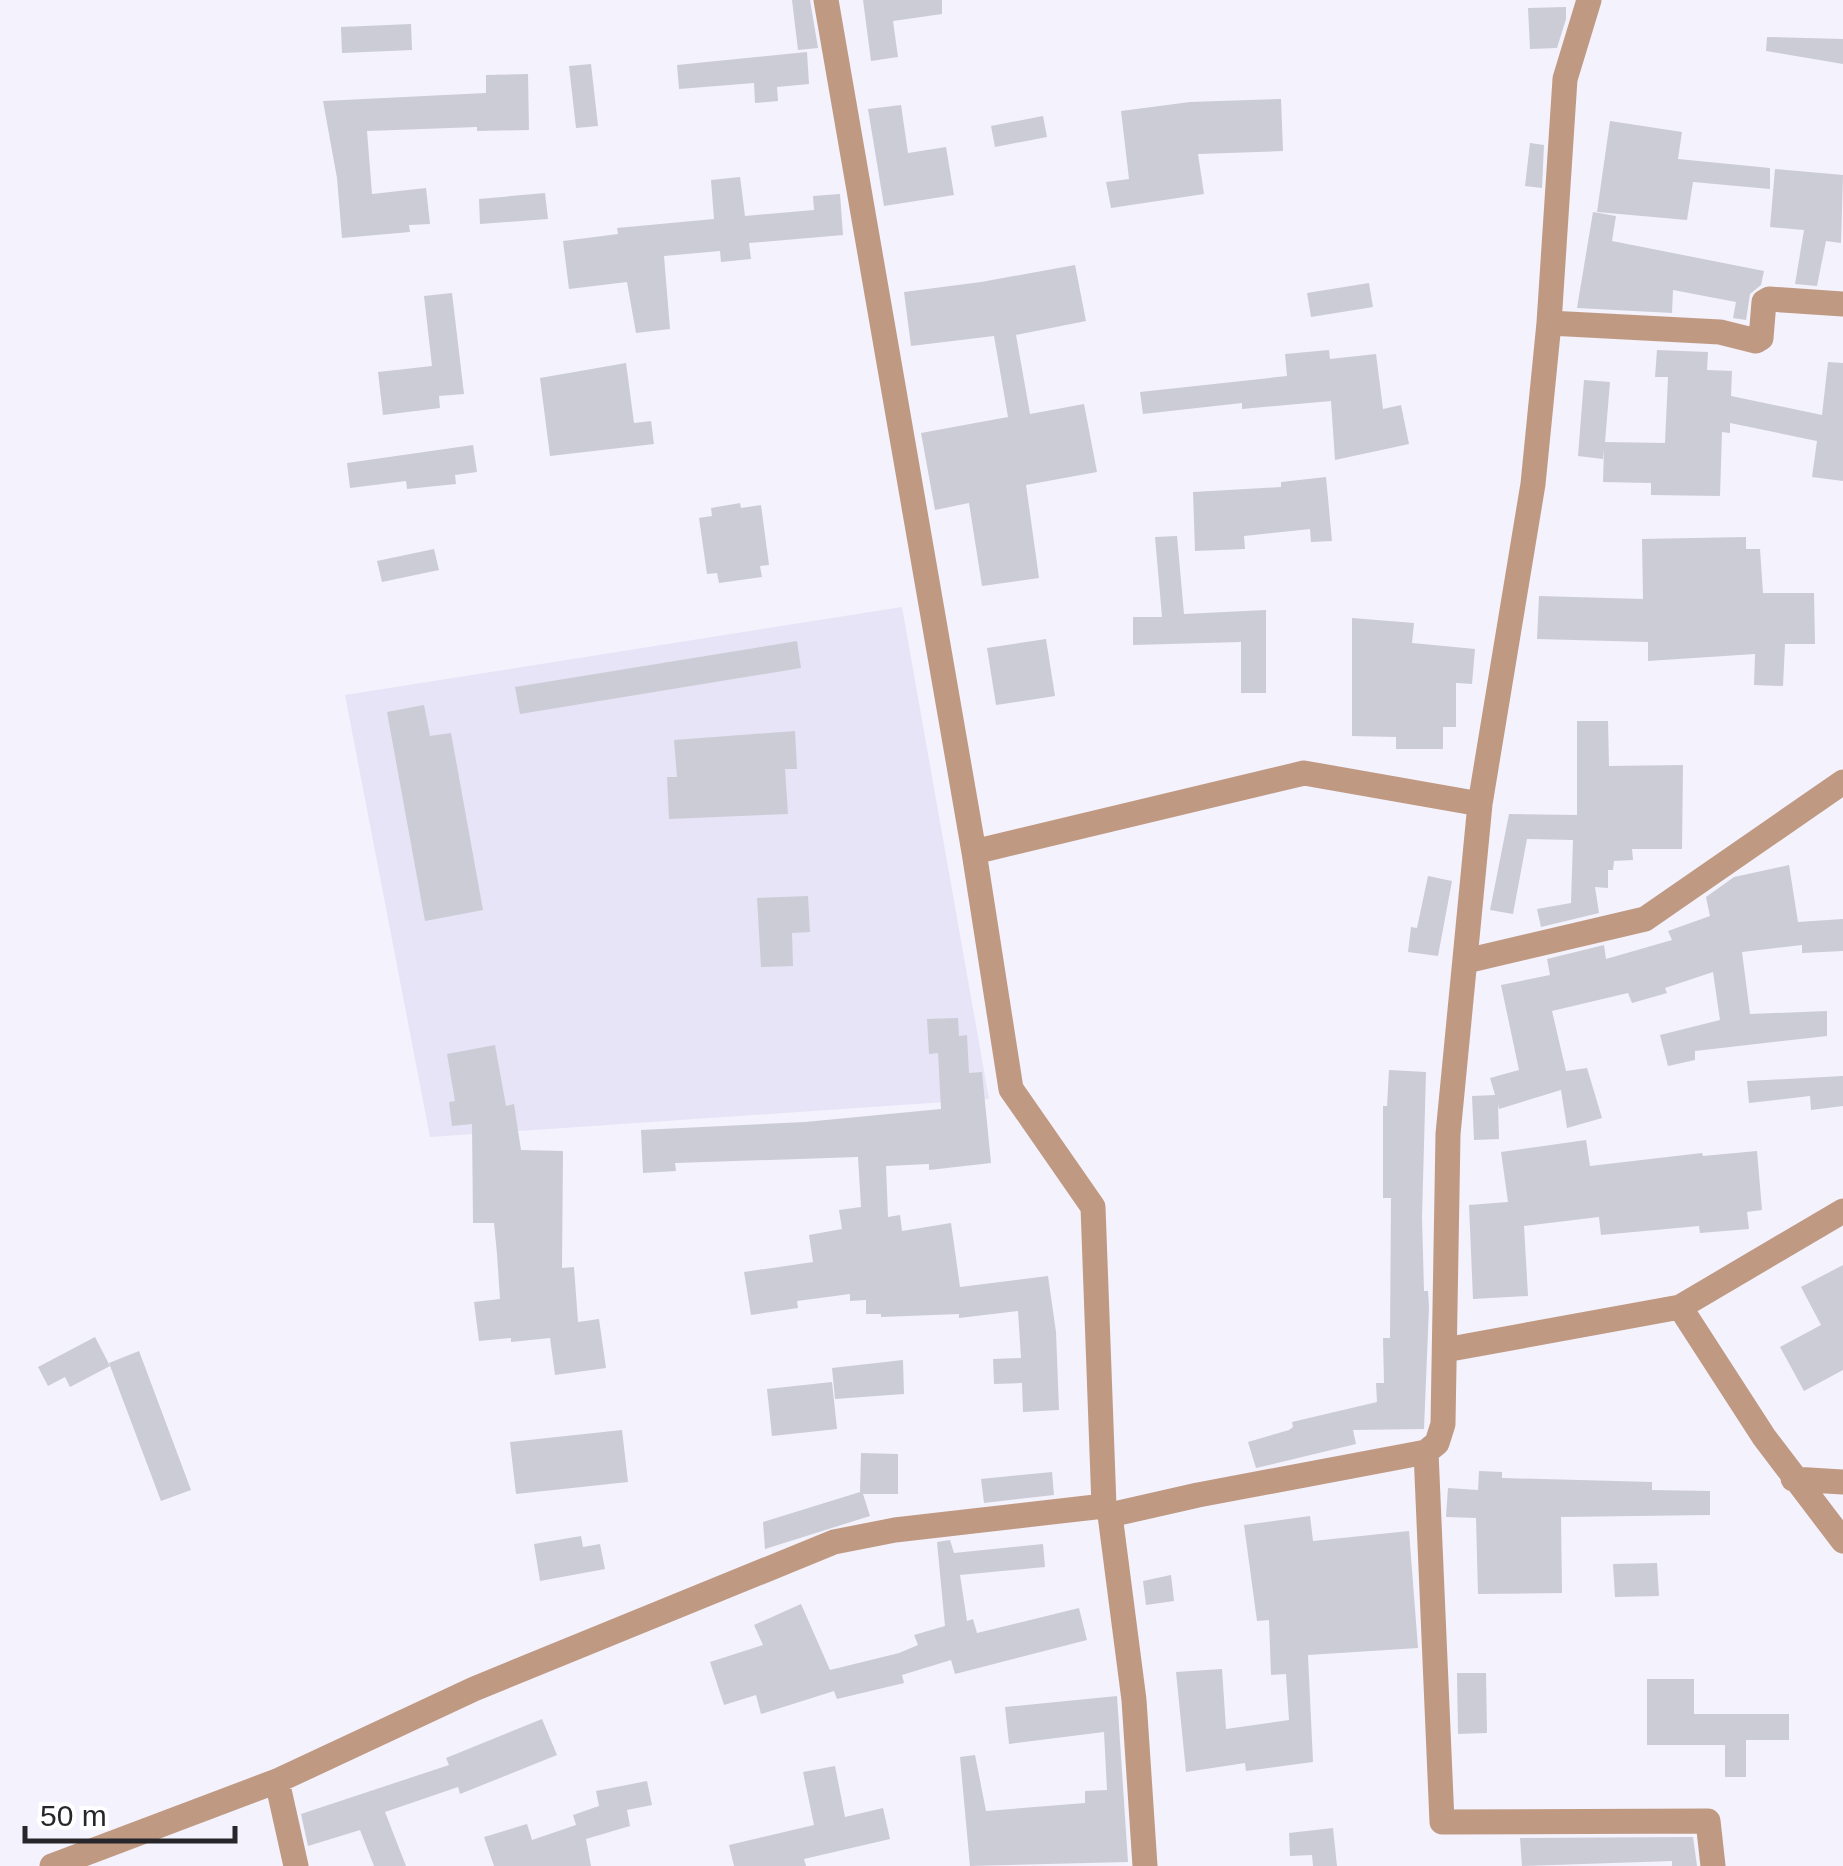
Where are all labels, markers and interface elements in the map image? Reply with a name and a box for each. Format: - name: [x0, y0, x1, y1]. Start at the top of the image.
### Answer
- scale bar: [25, 1781, 235, 1843]
- text: 50 m: [40, 1799, 107, 1832]

